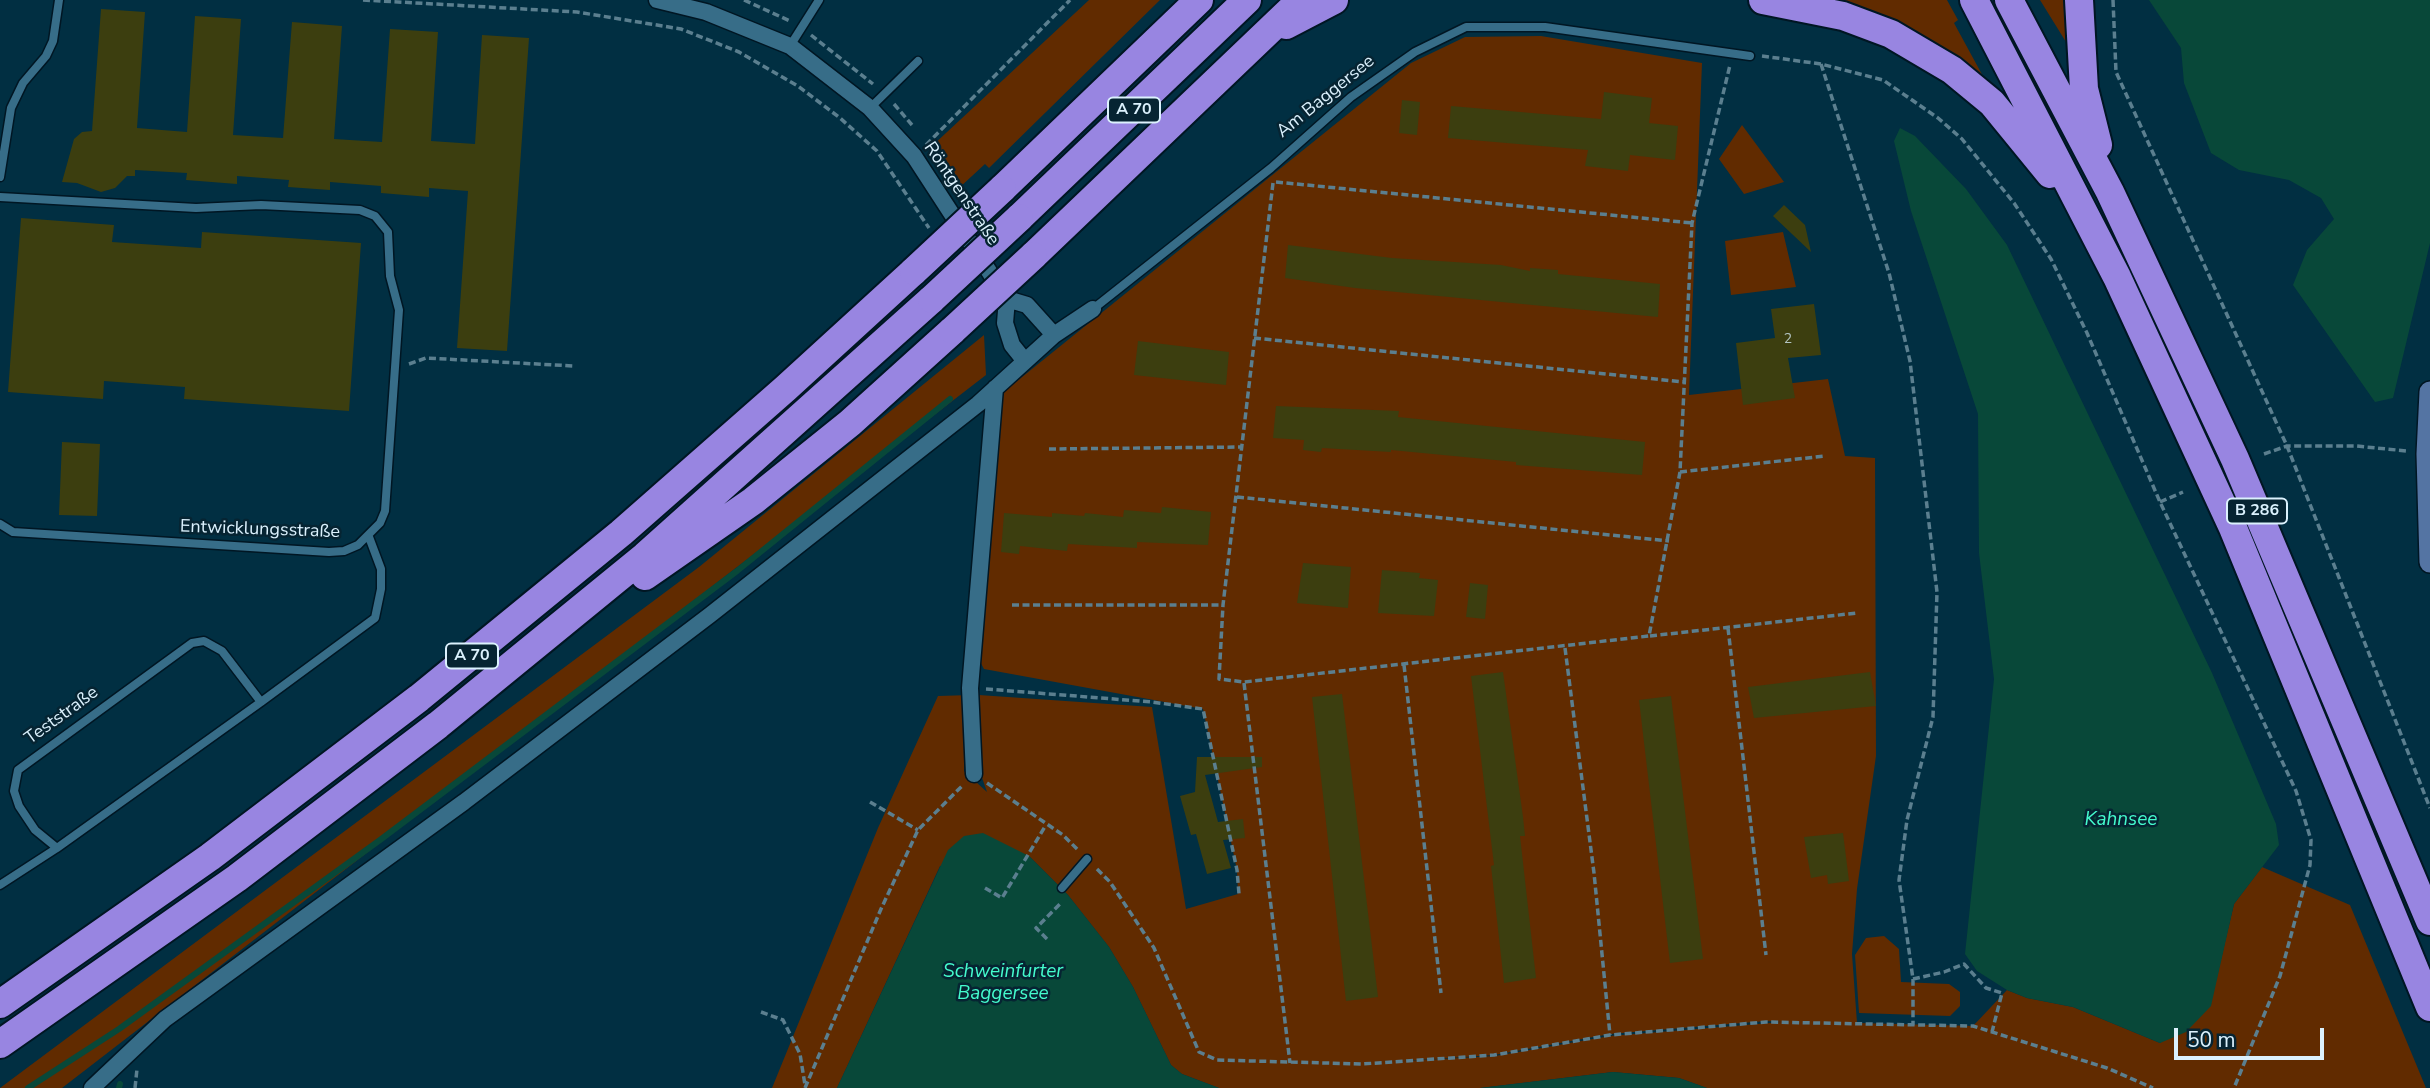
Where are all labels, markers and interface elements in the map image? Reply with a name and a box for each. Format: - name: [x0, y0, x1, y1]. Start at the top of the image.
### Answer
- street label: Am Baggersee: [1273, 51, 1379, 143]
- road number: A 70: [1108, 97, 1160, 122]
- street label: Röntgenstraße: [918, 138, 1004, 250]
- house number: 2: [1784, 332, 1792, 348]
- road number: B 286: [2227, 498, 2287, 524]
- street label: Entwicklungsstraße: [180, 516, 340, 544]
- road number: A 70: [446, 643, 498, 668]
- street label: Teststraße: [21, 682, 103, 750]
- water label: Kahnsee: [2085, 809, 2157, 831]
- water label: Schweinfurter Baggersee: [943, 961, 1063, 1005]
- scale bar: [2178, 1014, 2328, 1058]
- text: 50 m: [2187, 1026, 2236, 1054]

